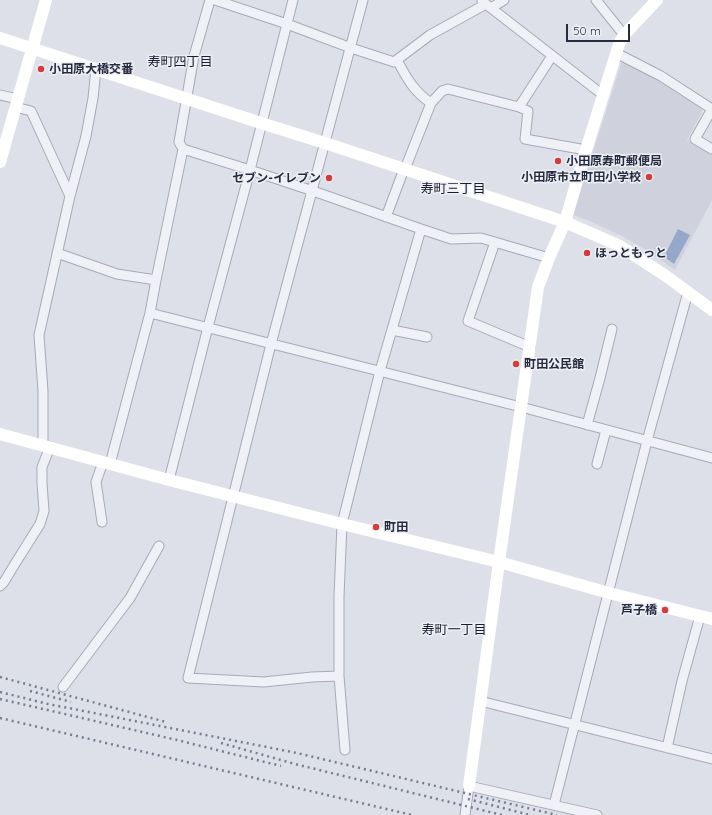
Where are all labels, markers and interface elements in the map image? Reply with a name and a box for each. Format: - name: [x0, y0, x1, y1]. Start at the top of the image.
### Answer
- scale bar: [568, 16, 632, 42]
- text: 50 m: [573, 23, 601, 38]
- district label: 寿町四丁目: [148, 54, 212, 70]
- place label: 小田原大橋交番: [49, 62, 133, 76]
- marker: 小田原大橋交番: [36, 64, 46, 74]
- place label: 小田原寿町郵便局: [566, 154, 662, 168]
- marker: 小田原寿町郵便局: [553, 156, 563, 166]
- place label: 小田原市立町田小学校: [521, 170, 641, 184]
- place label: セブン-イレブン: [232, 171, 321, 185]
- marker: 小田原市立町田小学校: [644, 172, 654, 182]
- marker: セブン-イレブン: [324, 173, 334, 183]
- district label: 寿町三丁目: [421, 181, 485, 197]
- place label: ほっともっと: [595, 246, 667, 260]
- marker: ほっともっと: [582, 248, 592, 258]
- place label: 町田公民館: [524, 357, 584, 371]
- marker: 町田公民館: [511, 359, 521, 369]
- place label: 町田: [384, 520, 408, 534]
- marker: 町田: [371, 522, 381, 532]
- place label: 芦子橋: [621, 603, 657, 617]
- marker: 芦子橋: [660, 605, 670, 615]
- district label: 寿町一丁目: [422, 622, 486, 638]

